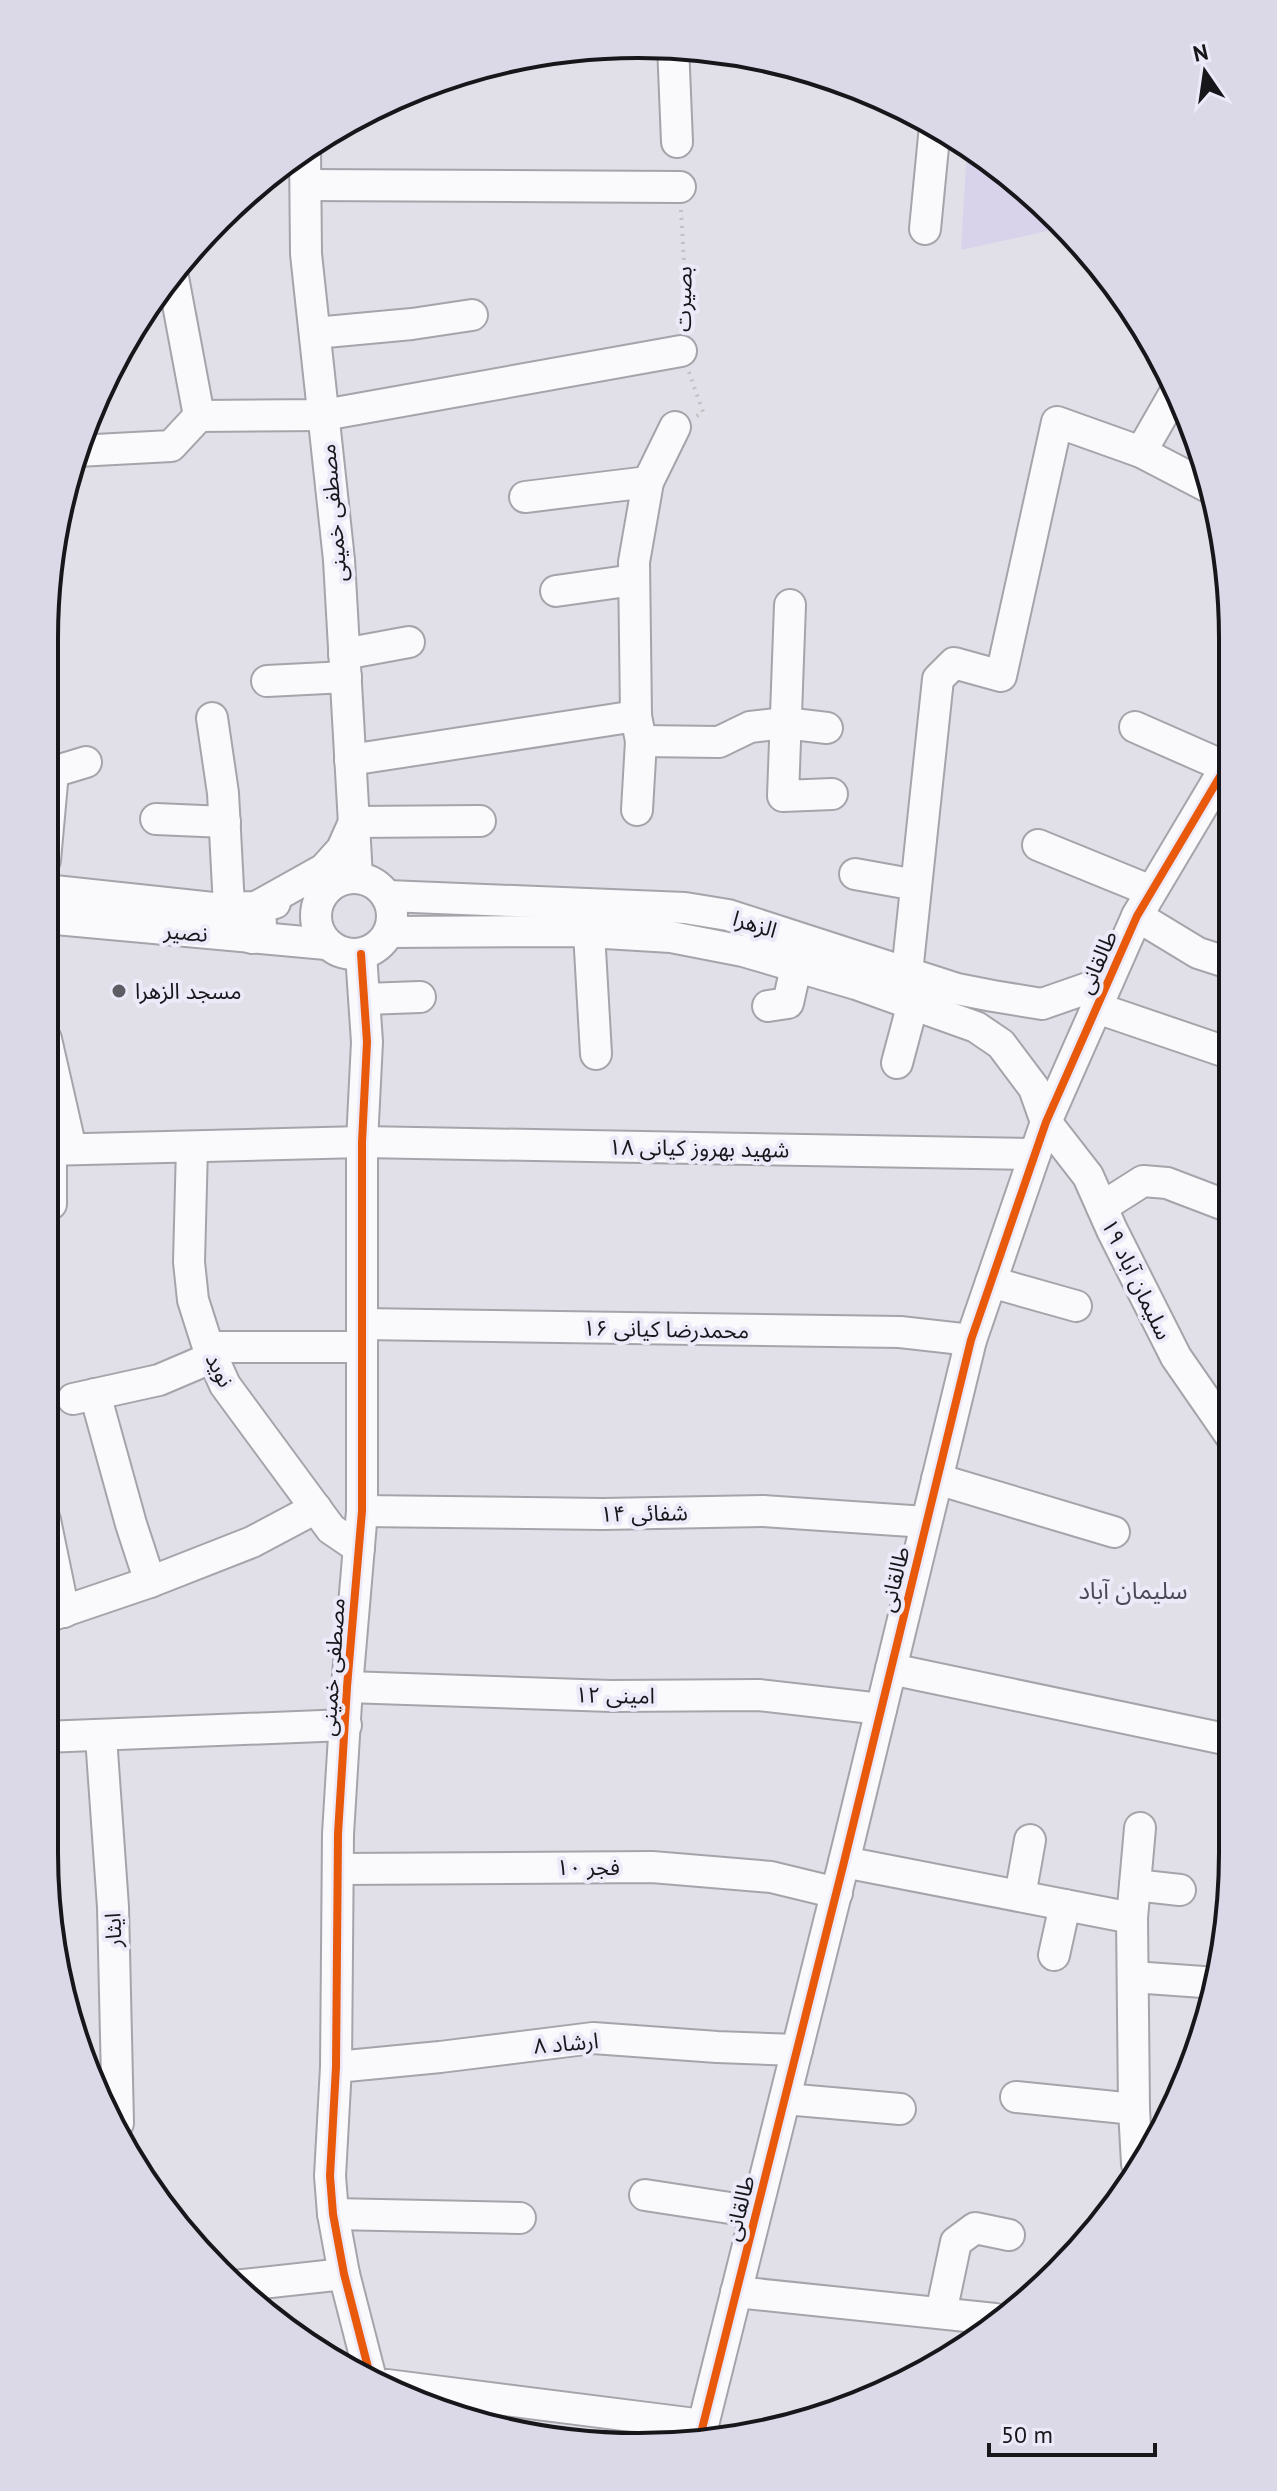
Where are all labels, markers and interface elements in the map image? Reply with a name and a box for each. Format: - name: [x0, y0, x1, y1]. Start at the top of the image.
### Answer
- north arrow: [1165, 32, 1245, 112]
- text: N: [1190, 37, 1211, 68]
- street label: بصیرت: [668, 266, 698, 332]
- street label: مصطفی خمینی: [313, 443, 353, 583]
- street label: الزهرا: [729, 904, 781, 944]
- street label: نصیر: [162, 916, 209, 948]
- street label: طالقانی: [1071, 926, 1123, 998]
- place label: مسجد الزهرا: [135, 977, 242, 1005]
- marker: مسجد الزهرا: [110, 982, 128, 1000]
- street label: شهید بهروز کیانی ۱۸: [608, 1132, 790, 1164]
- street label: سلیمان آباد ۱۹: [1096, 1214, 1178, 1344]
- street label: محمدرضا کیانی ۱۶: [583, 1314, 749, 1344]
- street label: نوید: [200, 1348, 240, 1392]
- street label: شفائی ۱۴: [600, 1498, 688, 1528]
- street label: طالقانی: [872, 1543, 916, 1615]
- district label: سلیمان آباد: [1078, 1575, 1188, 1606]
- street label: مصطفی خمینی: [313, 1597, 351, 1737]
- street label: امینی ۱۲: [575, 1680, 655, 1710]
- street label: فجر ۱۰: [556, 1853, 620, 1881]
- street label: ایثار: [98, 1912, 128, 1949]
- street label: ارشاد ۸: [532, 2026, 600, 2060]
- street label: طالقانی: [717, 2172, 761, 2244]
- scale bar: [989, 2407, 1155, 2457]
- text: 50 m: [1001, 2419, 1053, 2450]

